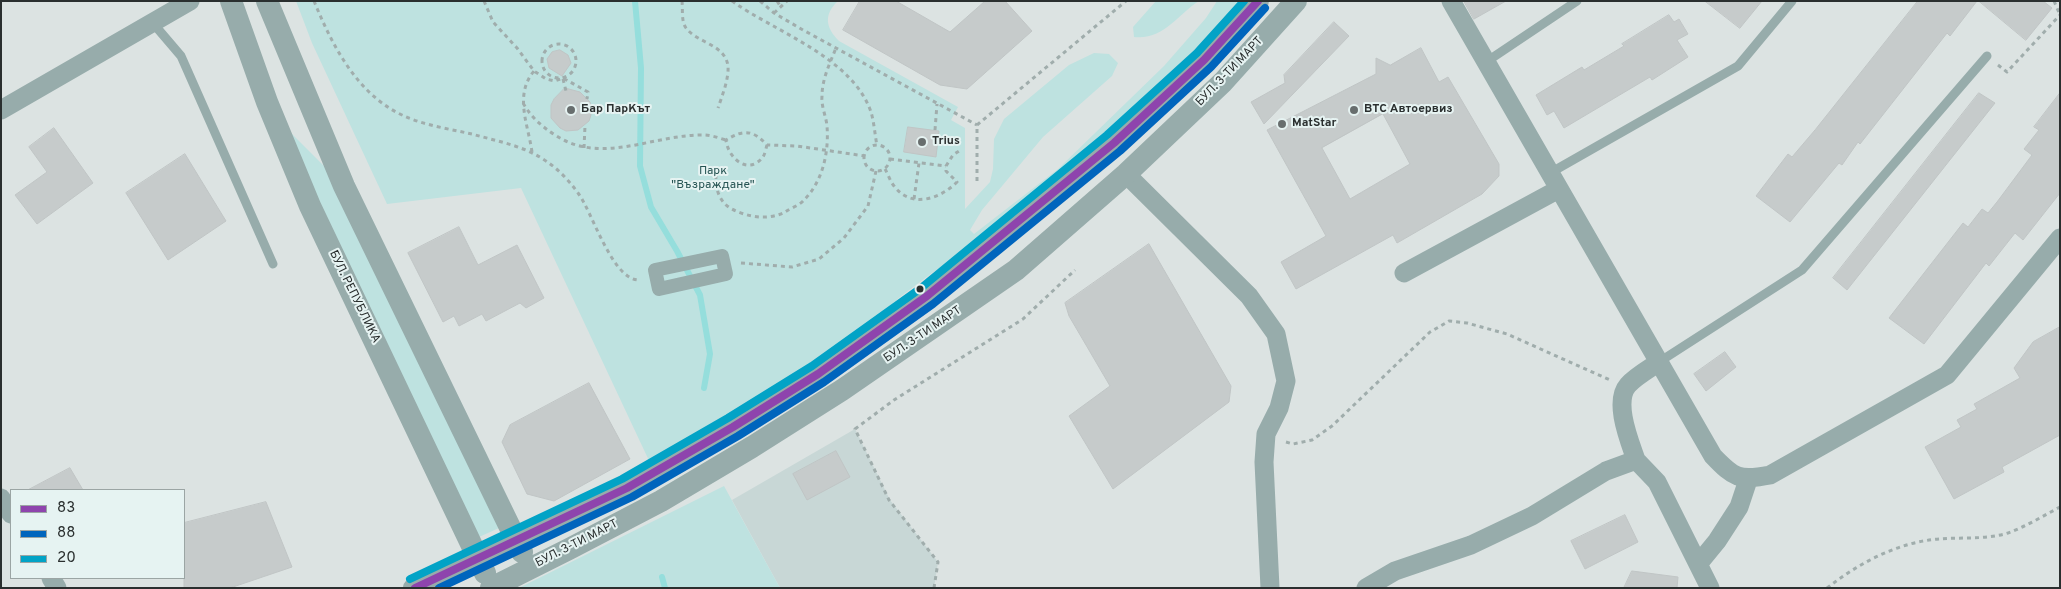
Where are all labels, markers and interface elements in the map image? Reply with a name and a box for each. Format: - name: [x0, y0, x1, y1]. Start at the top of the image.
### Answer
- street label: БУЛ. 3-ТИ МАРТ: [1193, 34, 1267, 110]
- place label: Бар ПарКът: [581, 103, 650, 117]
- place label: ВТС Автоервиз: [1364, 103, 1453, 117]
- marker: Бар ПарКът: [565, 104, 577, 116]
- marker: ВТС Автоервиз: [1348, 104, 1360, 116]
- place label: MatStar: [1292, 117, 1337, 131]
- marker: MatStar: [1276, 118, 1288, 130]
- place label: Trius: [932, 135, 960, 149]
- marker: Trius: [916, 136, 928, 148]
- park label: Парк "Възраждане": [671, 165, 755, 193]
- street label: БУЛ. РЕПУБЛИКА: [325, 248, 383, 346]
- unlabelled marker: [915, 284, 925, 294]
- street label: БУЛ. 3-ТИ МАРТ: [881, 304, 965, 366]
- legend: [10, 489, 185, 579]
- text: 83: [57, 499, 75, 518]
- street label: БУЛ. 3-ТИ МАРТ: [533, 517, 621, 571]
- text: 88: [57, 524, 75, 543]
- text: 20: [57, 549, 76, 568]

